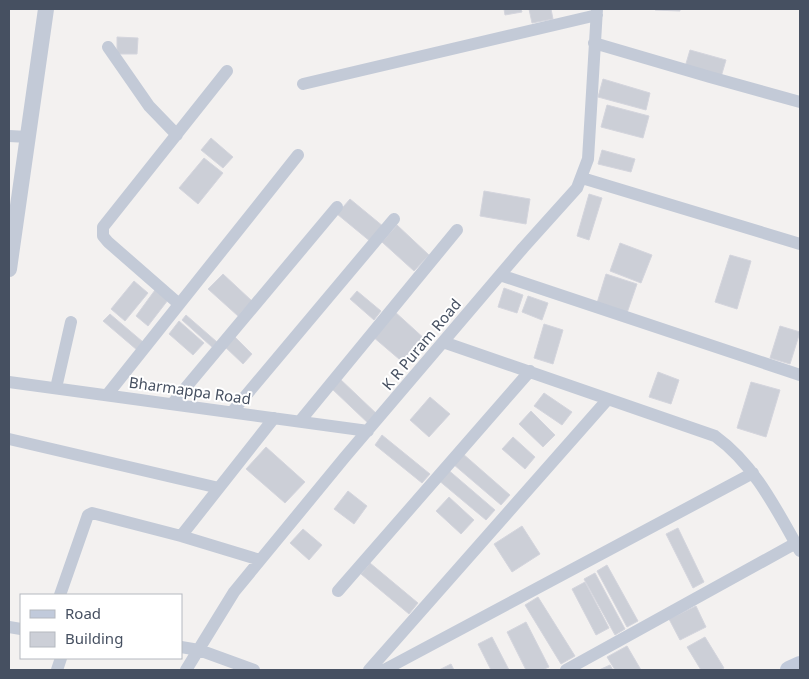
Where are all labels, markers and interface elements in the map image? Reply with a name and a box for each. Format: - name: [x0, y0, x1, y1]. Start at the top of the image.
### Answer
- street label: K R Puram Road: [377, 294, 465, 394]
- street label: Bharmappa Road: [128, 372, 252, 408]
- legend: [20, 594, 182, 659]
- text: Road: [65, 603, 101, 623]
- text: Building: [65, 628, 123, 648]

